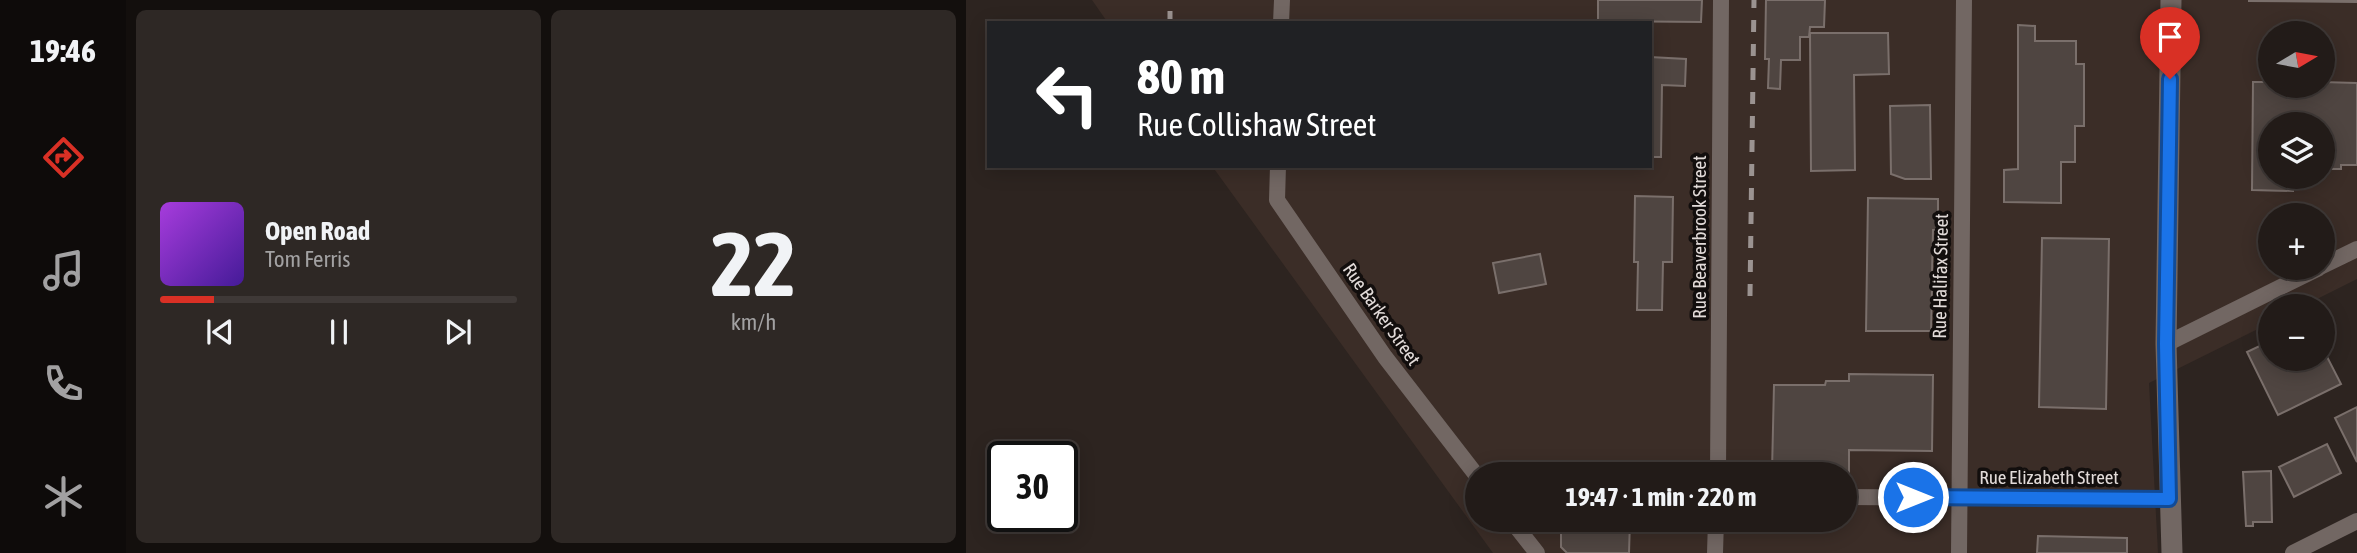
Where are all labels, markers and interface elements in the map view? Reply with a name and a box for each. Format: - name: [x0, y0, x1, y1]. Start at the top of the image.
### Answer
- pin: [2140, 7, 2200, 79]
- icon: arrive: [2151, 18, 2189, 56]
- north arrow: [2258, 21, 2334, 98]
- map controls: [2258, 21, 2335, 371]
- text: 19:46: [30, 32, 96, 69]
- text: 80 m: [1137, 48, 1225, 104]
- icon: left: [1022, 49, 1113, 140]
- text: Rue Collishaw Street: [1137, 106, 1377, 143]
- button: layers: [2258, 112, 2335, 189]
- icon: directions: [39, 133, 88, 182]
- street label: Rue Beaverbrook Street: [1688, 155, 1710, 319]
- button: +: [2258, 203, 2335, 280]
- text: 22: [711, 211, 796, 315]
- street label: Rue Halifax Street: [1928, 213, 1952, 339]
- text: Open Road: [265, 216, 370, 246]
- icon: music: [39, 246, 88, 295]
- text: Tom Ferris: [265, 246, 350, 272]
- street label: Rue Barker Street: [1339, 259, 1425, 369]
- button: −: [2258, 294, 2335, 371]
- text: km/h: [731, 309, 776, 335]
- icon: previous: [201, 313, 239, 351]
- icon: pause: [320, 313, 358, 351]
- icon: next: [439, 313, 477, 351]
- icon: phone: [39, 359, 88, 408]
- speed limit sign: 30: [987, 441, 1078, 532]
- position arrow: [1876, 460, 1950, 534]
- street label: Rue Elizabeth Street: [1979, 466, 2119, 488]
- icon: climate: [39, 472, 88, 521]
- text: 19:47 · 1 min · 220 m: [1566, 482, 1756, 512]

